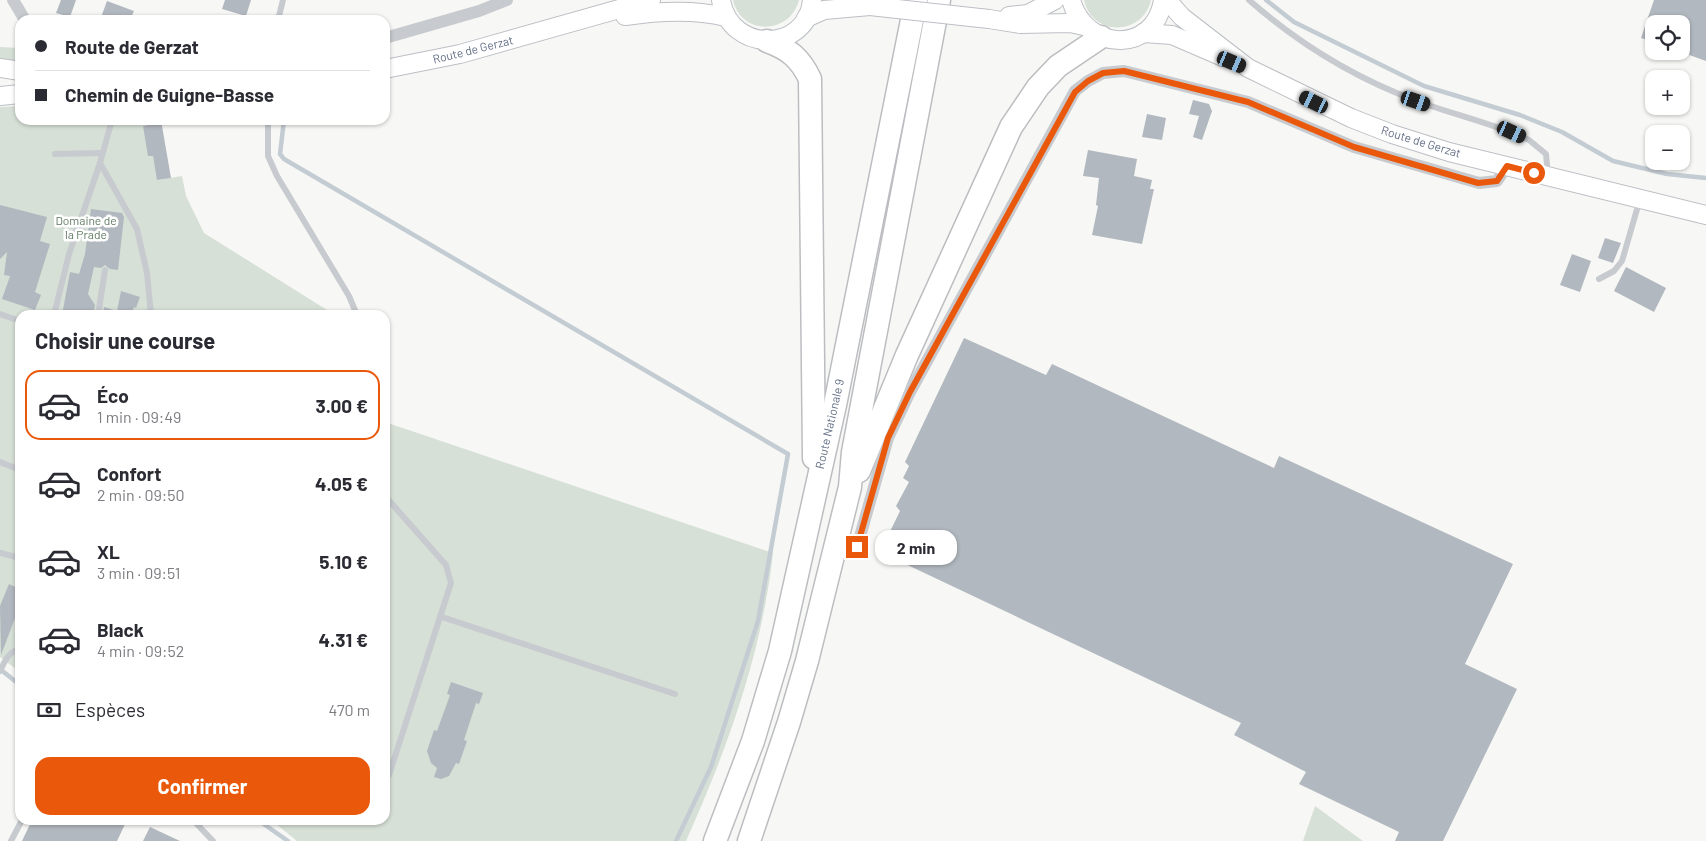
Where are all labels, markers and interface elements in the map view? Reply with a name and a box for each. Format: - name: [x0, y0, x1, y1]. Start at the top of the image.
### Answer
- map controls: [1645, 15, 1690, 170]
- button: locate: [1645, 15, 1690, 60]
- street label: Route de Gerzat: [431, 32, 515, 66]
- text: Route de Gerzat: [65, 35, 199, 58]
- car: [1215, 49, 1248, 75]
- button: +: [1645, 70, 1690, 115]
- text: Chemin de Guigne-Basse: [65, 83, 274, 106]
- car: [1297, 89, 1330, 115]
- car: [1399, 89, 1432, 113]
- car: [1495, 119, 1528, 145]
- street label: Route de Gerzat: [1380, 122, 1463, 160]
- button: −: [1645, 125, 1690, 170]
- route start: [1523, 162, 1545, 184]
- park label: Domaine de la Prade: [55, 213, 117, 241]
- text: Choisir une course: [35, 327, 215, 353]
- street label: Route Nationale 9: [812, 377, 846, 470]
- icon: car: [37, 383, 82, 428]
- text: Éco: [97, 384, 129, 407]
- text: 3.00 €: [316, 394, 368, 417]
- text: 1 min · 09:49: [97, 407, 181, 426]
- icon: car: [37, 461, 82, 506]
- text: Confort: [97, 462, 161, 485]
- text: 4.05 €: [315, 472, 368, 495]
- text: 2 min · 09:50: [97, 485, 185, 504]
- callout: 2 min: [874, 530, 957, 564]
- route end: [846, 536, 868, 558]
- text: 2 min: [897, 538, 935, 557]
- icon: car: [37, 539, 82, 584]
- text: XL: [97, 540, 120, 563]
- text: 5.10 €: [319, 550, 368, 573]
- text: 3 min · 09:51: [97, 563, 180, 582]
- icon: car: [37, 617, 82, 662]
- text: Black: [97, 618, 144, 641]
- text: 4.31 €: [319, 628, 368, 651]
- text: 4 min · 09:52: [97, 641, 184, 660]
- icon: cash: [35, 696, 63, 724]
- text: Espèces: [75, 698, 145, 721]
- text: 470 m: [329, 700, 370, 719]
- button: Confirmer: [35, 757, 370, 815]

